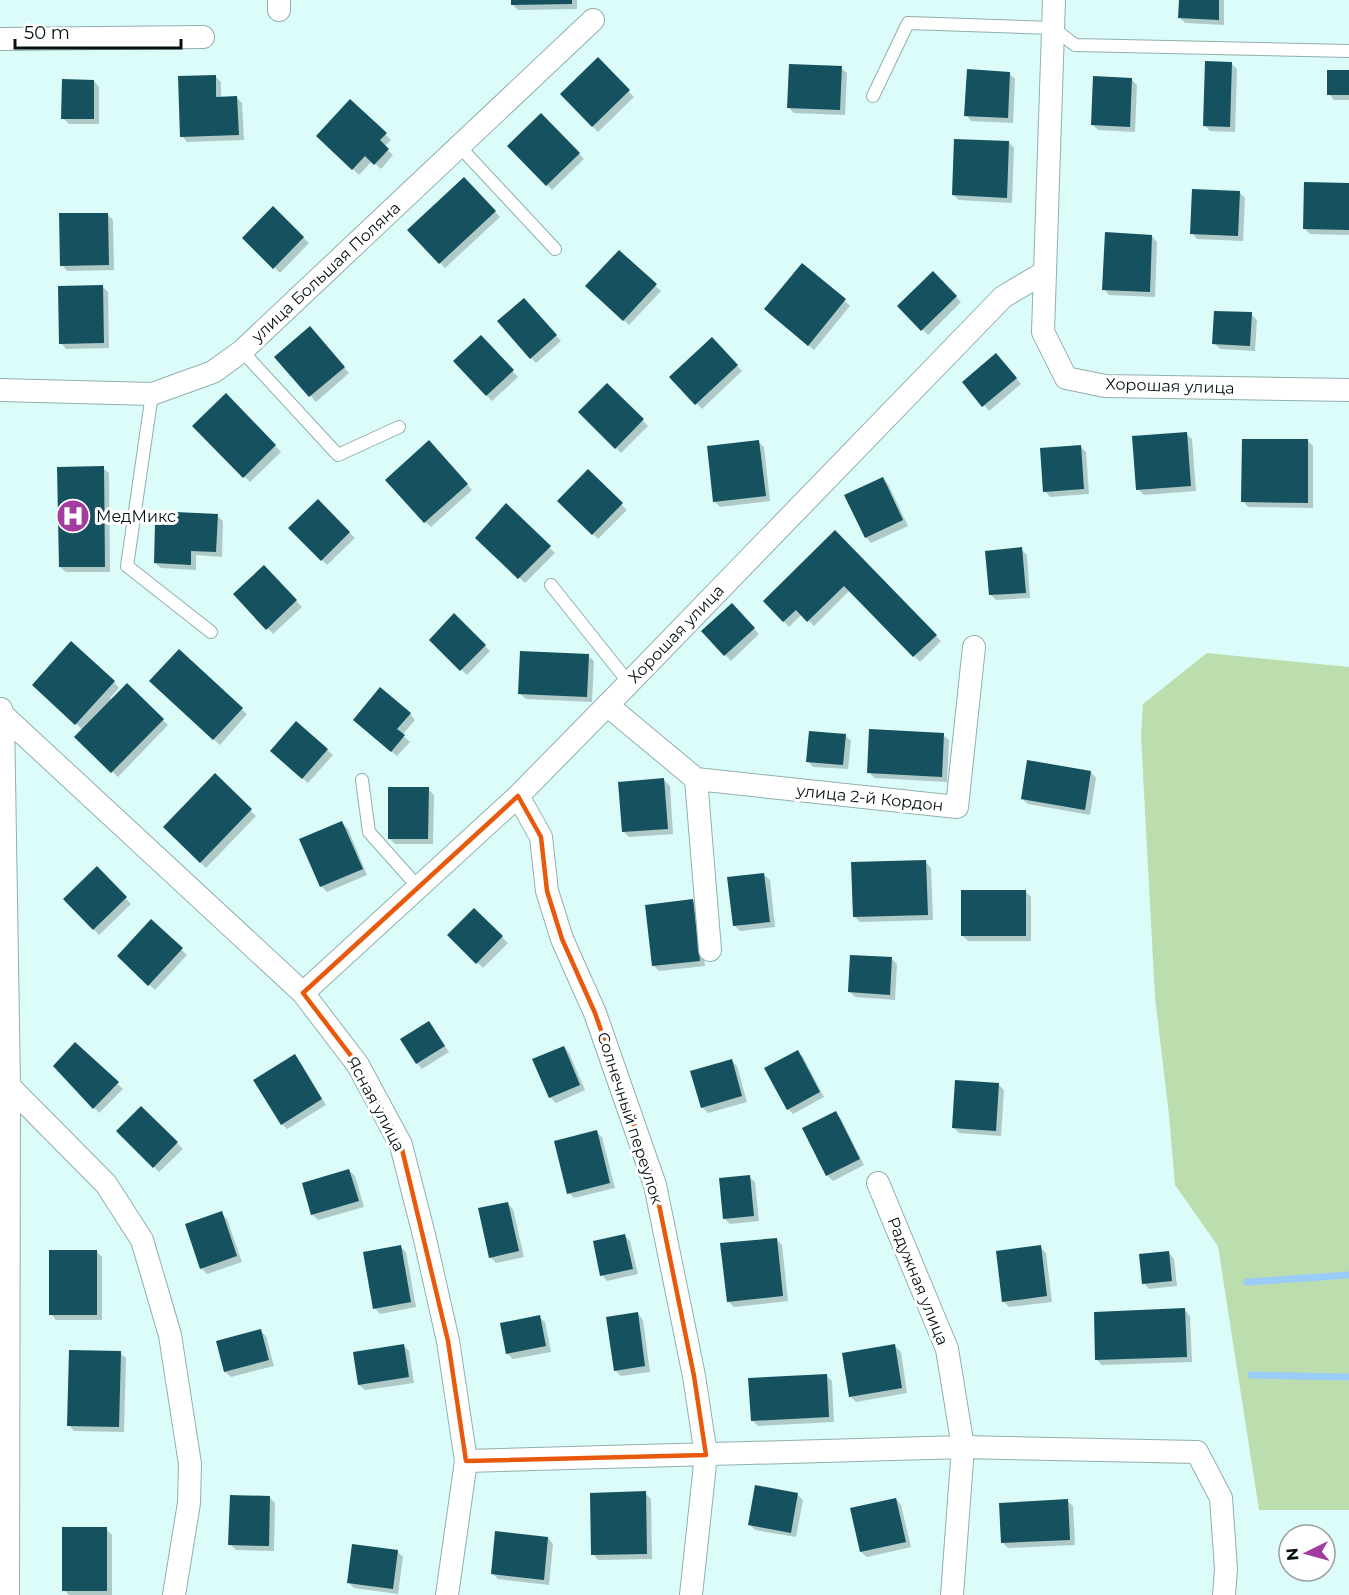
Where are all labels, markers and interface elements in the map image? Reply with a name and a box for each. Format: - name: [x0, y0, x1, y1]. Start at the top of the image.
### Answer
- scale bar: [15, 12, 182, 50]
- text: 50 m: [24, 22, 70, 44]
- street label: улица Большая Поляна: [247, 198, 404, 347]
- street label: Хорошая улица: [1105, 374, 1235, 398]
- hospital icon: МедМикс: [55, 498, 91, 534]
- place label: МедМикс: [96, 507, 176, 526]
- street label: Хорошая улица: [624, 581, 728, 687]
- street label: улица 2-й Кордон: [795, 781, 944, 815]
- street label: Солнечный переулок: [593, 1030, 667, 1207]
- street label: Ясная улица: [343, 1053, 409, 1155]
- street label: Радужная улица: [884, 1214, 952, 1348]
- north arrow: [1277, 1523, 1337, 1583]
- text: N: [1283, 1547, 1303, 1562]

